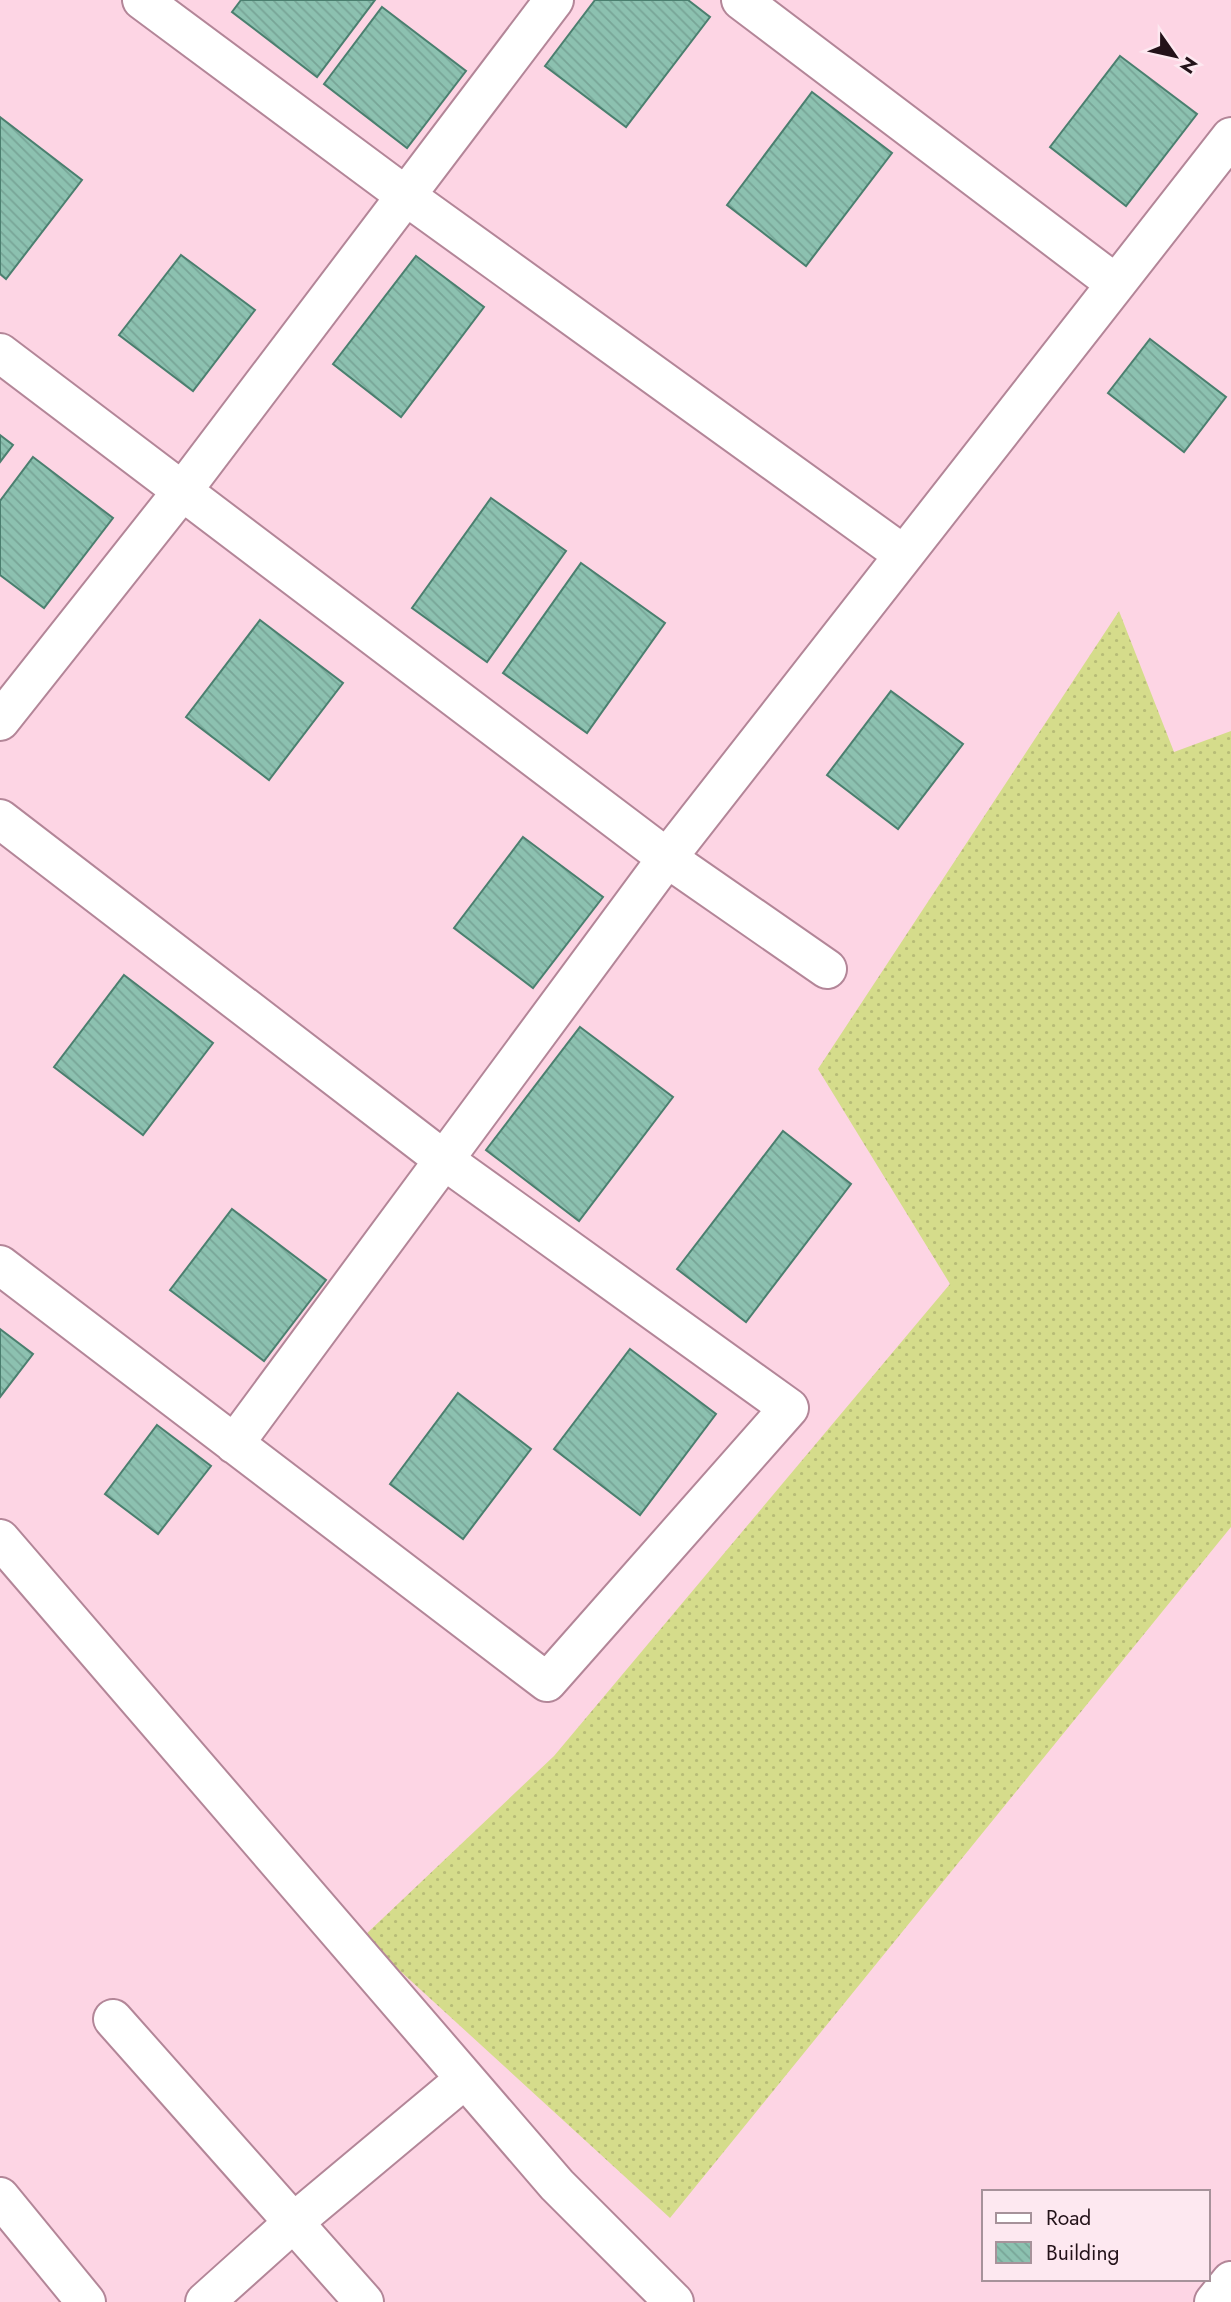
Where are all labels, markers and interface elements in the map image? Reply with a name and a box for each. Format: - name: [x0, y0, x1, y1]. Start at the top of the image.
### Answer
- north arrow: [1140, 21, 1210, 91]
- text: N: [1173, 51, 1204, 79]
- legend: [982, 2190, 1210, 2281]
- text: Road: [1046, 2203, 1091, 2233]
- text: Building: [1046, 2238, 1119, 2268]

